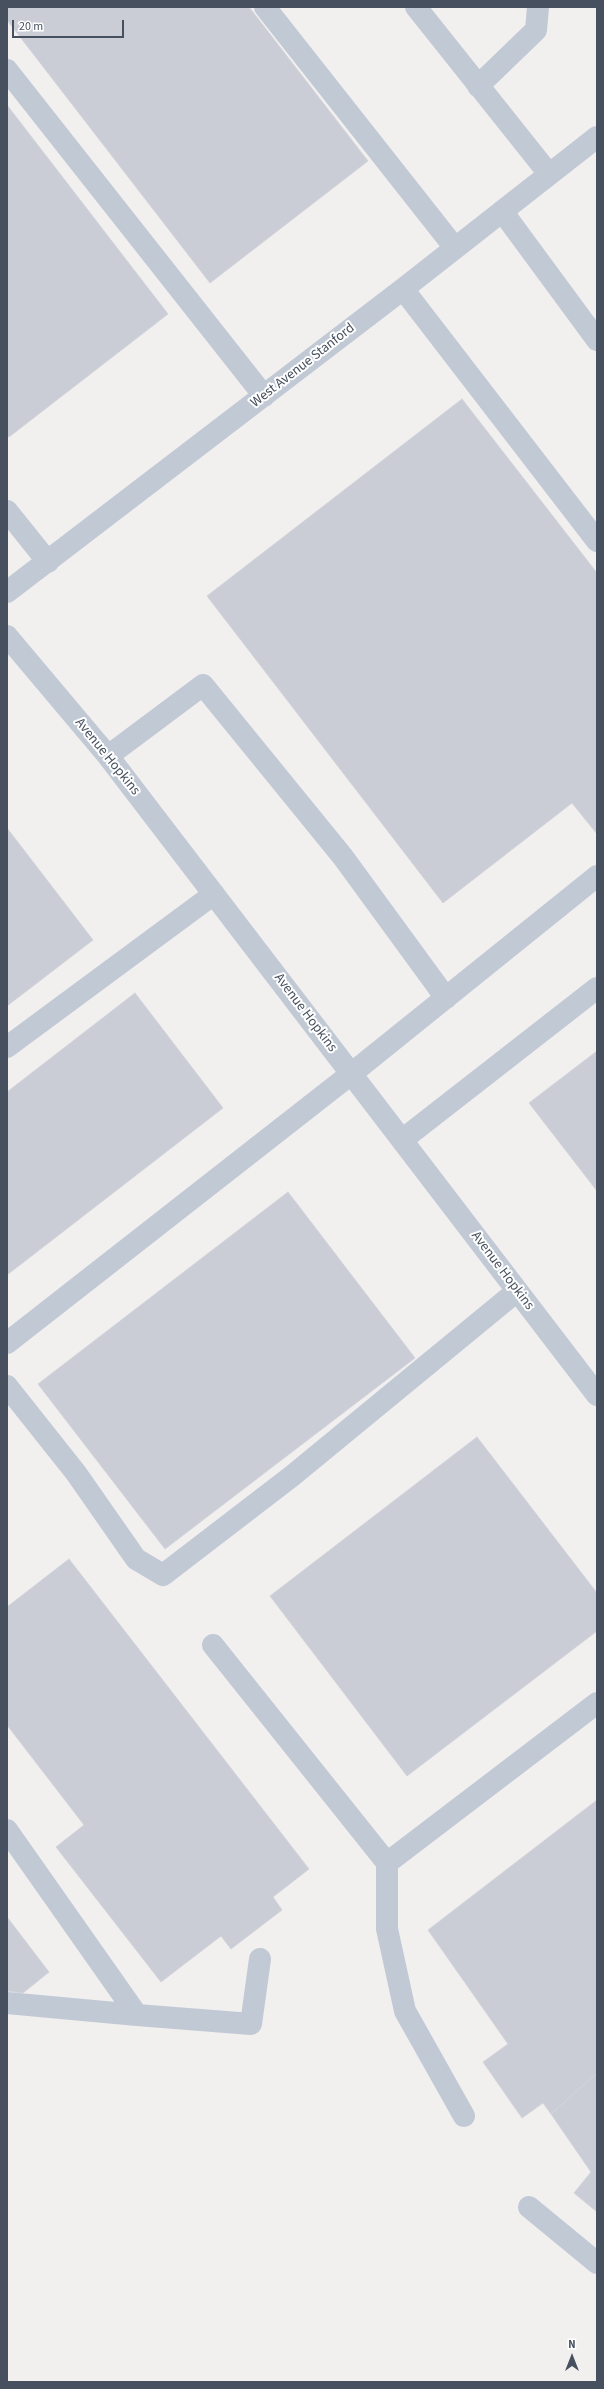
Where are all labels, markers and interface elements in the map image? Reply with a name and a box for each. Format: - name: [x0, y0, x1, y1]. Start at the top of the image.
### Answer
- scale bar: [14, 12, 126, 38]
- text: 20 m: [19, 18, 43, 35]
- street label: West Avenue Stanford: [248, 320, 358, 412]
- street label: Avenue Hopkins: [71, 715, 143, 799]
- street label: Avenue Hopkins: [270, 970, 340, 1056]
- street label: Avenue Hopkins: [467, 1228, 537, 1314]
- north arrow: [552, 2337, 592, 2377]
- text: N: [568, 2337, 576, 2352]

